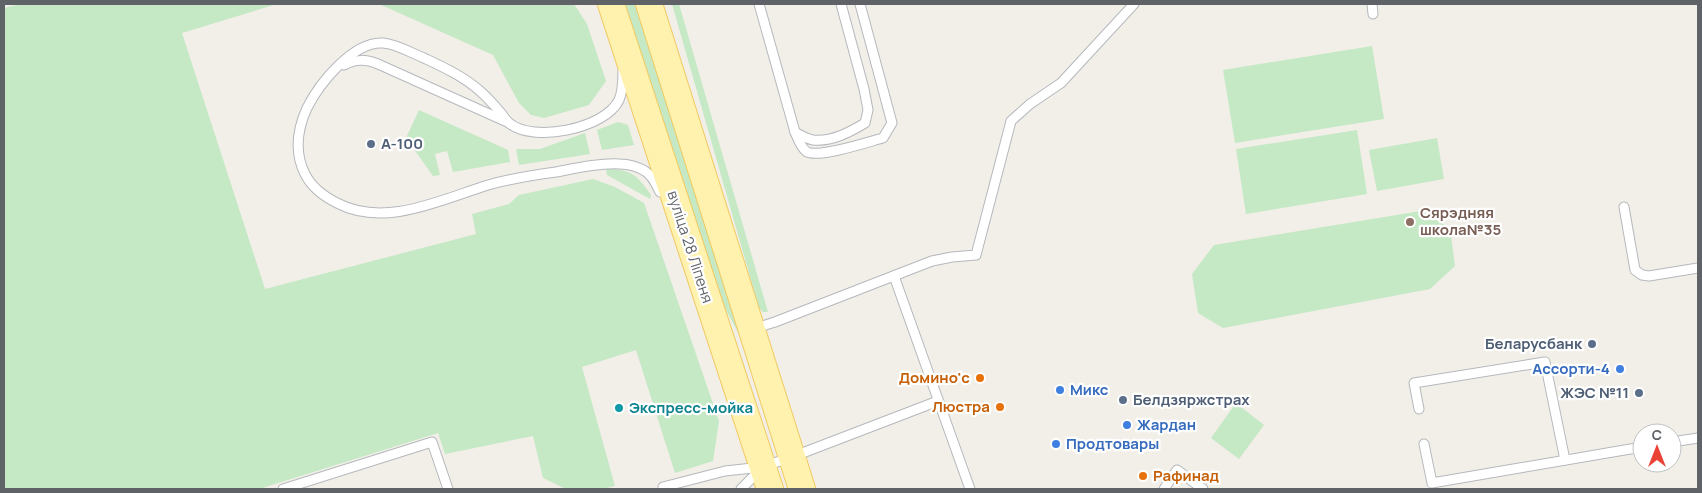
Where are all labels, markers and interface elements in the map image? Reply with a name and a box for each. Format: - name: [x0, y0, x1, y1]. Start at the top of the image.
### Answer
- place label: А-100: [381, 133, 423, 154]
- marker: А-100: [365, 138, 377, 150]
- street label: вуліца 28 Ліпеня: [662, 188, 719, 306]
- place label: Сярэдняя школа№35: [1420, 202, 1501, 240]
- marker: Сярэдняя школа№35: [1404, 216, 1416, 228]
- place label: Беларусбанк: [1485, 333, 1583, 354]
- marker: Беларусбанк: [1586, 338, 1598, 350]
- place label: Ассорти-4: [1532, 358, 1610, 379]
- marker: Ассорти-4: [1614, 363, 1626, 375]
- place label: Домино'c: [899, 367, 970, 388]
- marker: Домино'c: [974, 372, 986, 384]
- place label: Микс: [1070, 379, 1109, 400]
- place label: ЖЭС №11: [1560, 382, 1629, 403]
- marker: Микс: [1054, 384, 1066, 396]
- marker: ЖЭС №11: [1633, 387, 1645, 399]
- place label: Белдзяржстрах: [1133, 389, 1250, 410]
- marker: Белдзяржстрах: [1117, 394, 1129, 406]
- place label: Люстра: [932, 396, 990, 417]
- place label: Экспресс-мойка: [629, 397, 753, 418]
- marker: Люстра: [994, 401, 1006, 413]
- marker: Экспресс-мойка: [613, 402, 625, 414]
- place label: Жардан: [1137, 414, 1196, 435]
- marker: Жардан: [1121, 419, 1133, 431]
- north arrow: [1632, 423, 1682, 473]
- text: С: [1652, 425, 1662, 444]
- place label: Продтовары: [1066, 433, 1159, 454]
- marker: Продтовары: [1050, 438, 1062, 450]
- place label: Рафинад: [1153, 465, 1220, 486]
- marker: Рафинад: [1137, 470, 1149, 482]

